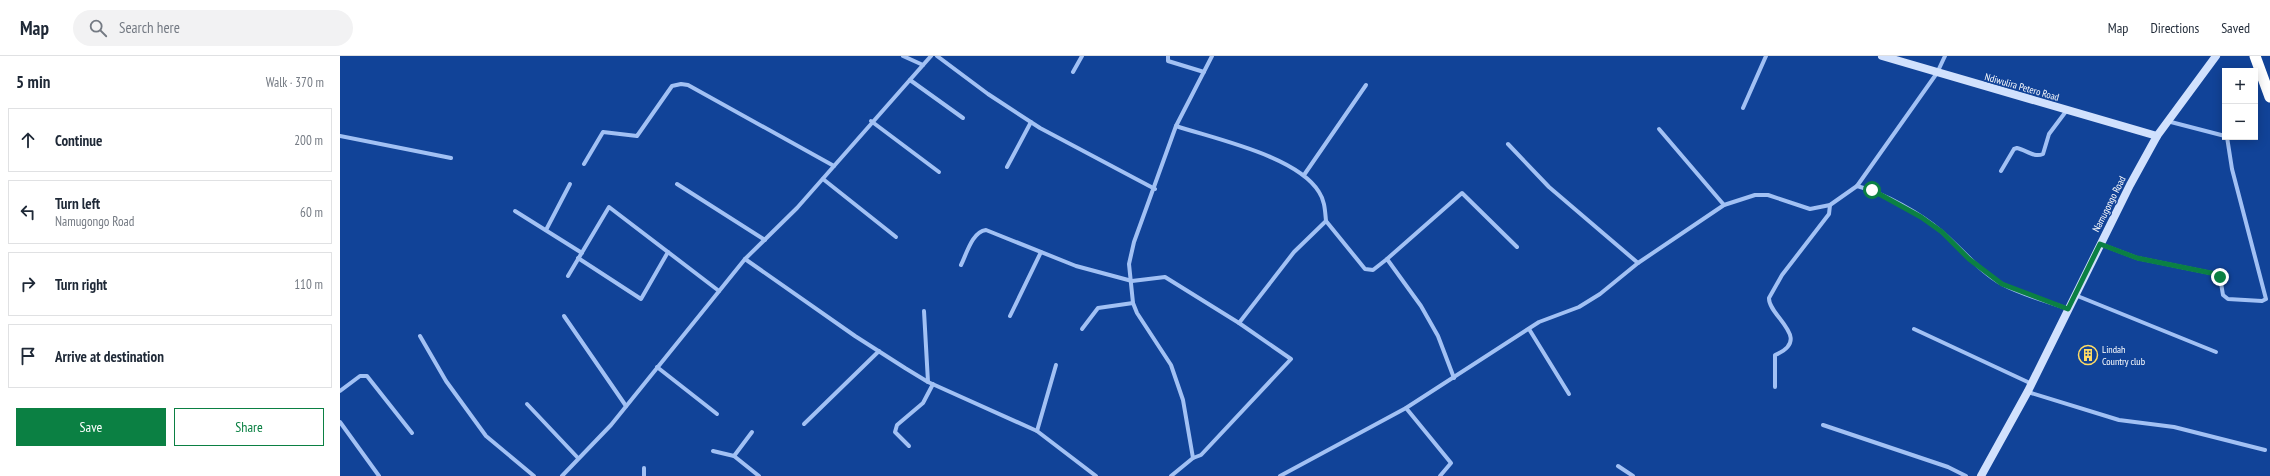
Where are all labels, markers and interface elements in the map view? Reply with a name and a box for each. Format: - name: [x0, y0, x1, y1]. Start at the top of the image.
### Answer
- search box: [73, 10, 353, 46]
- text: Map: [20, 16, 49, 40]
- icon: search: [87, 17, 109, 39]
- text: Search here: [119, 18, 180, 37]
- text: Map: [2108, 19, 2128, 37]
- text: Directions: [2150, 19, 2199, 37]
- text: Saved: [2221, 19, 2250, 37]
- map controls: [2222, 68, 2258, 140]
- button: +: [2222, 68, 2258, 104]
- street label: Ndiwulira Petero Road: [1983, 70, 2061, 104]
- text: 5 min: [16, 71, 50, 93]
- text: Walk · 370 m: [266, 74, 324, 91]
- button: −: [2222, 104, 2258, 140]
- icon: ahead: [17, 129, 39, 151]
- text: Continue: [55, 131, 102, 150]
- text: 200 m: [294, 132, 323, 149]
- street label: Namugongo Road: [2089, 174, 2129, 234]
- route start: [1863, 181, 1881, 199]
- text: Turn left: [55, 194, 100, 213]
- icon: left: [17, 201, 39, 223]
- text: 60 m: [300, 204, 323, 221]
- text: Namugongo Road: [55, 213, 134, 230]
- route end: [2211, 268, 2229, 286]
- icon: right: [17, 273, 39, 295]
- text: Turn right: [55, 275, 107, 294]
- text: 110 m: [294, 276, 323, 293]
- place label: Lindah Country club: [2102, 343, 2145, 368]
- building icon: Lindah Country club: [2077, 344, 2099, 366]
- icon: arrive: [17, 345, 39, 367]
- text: Arrive at destination: [55, 347, 164, 366]
- button: Save: [16, 408, 166, 446]
- button: Share: [174, 408, 324, 446]

